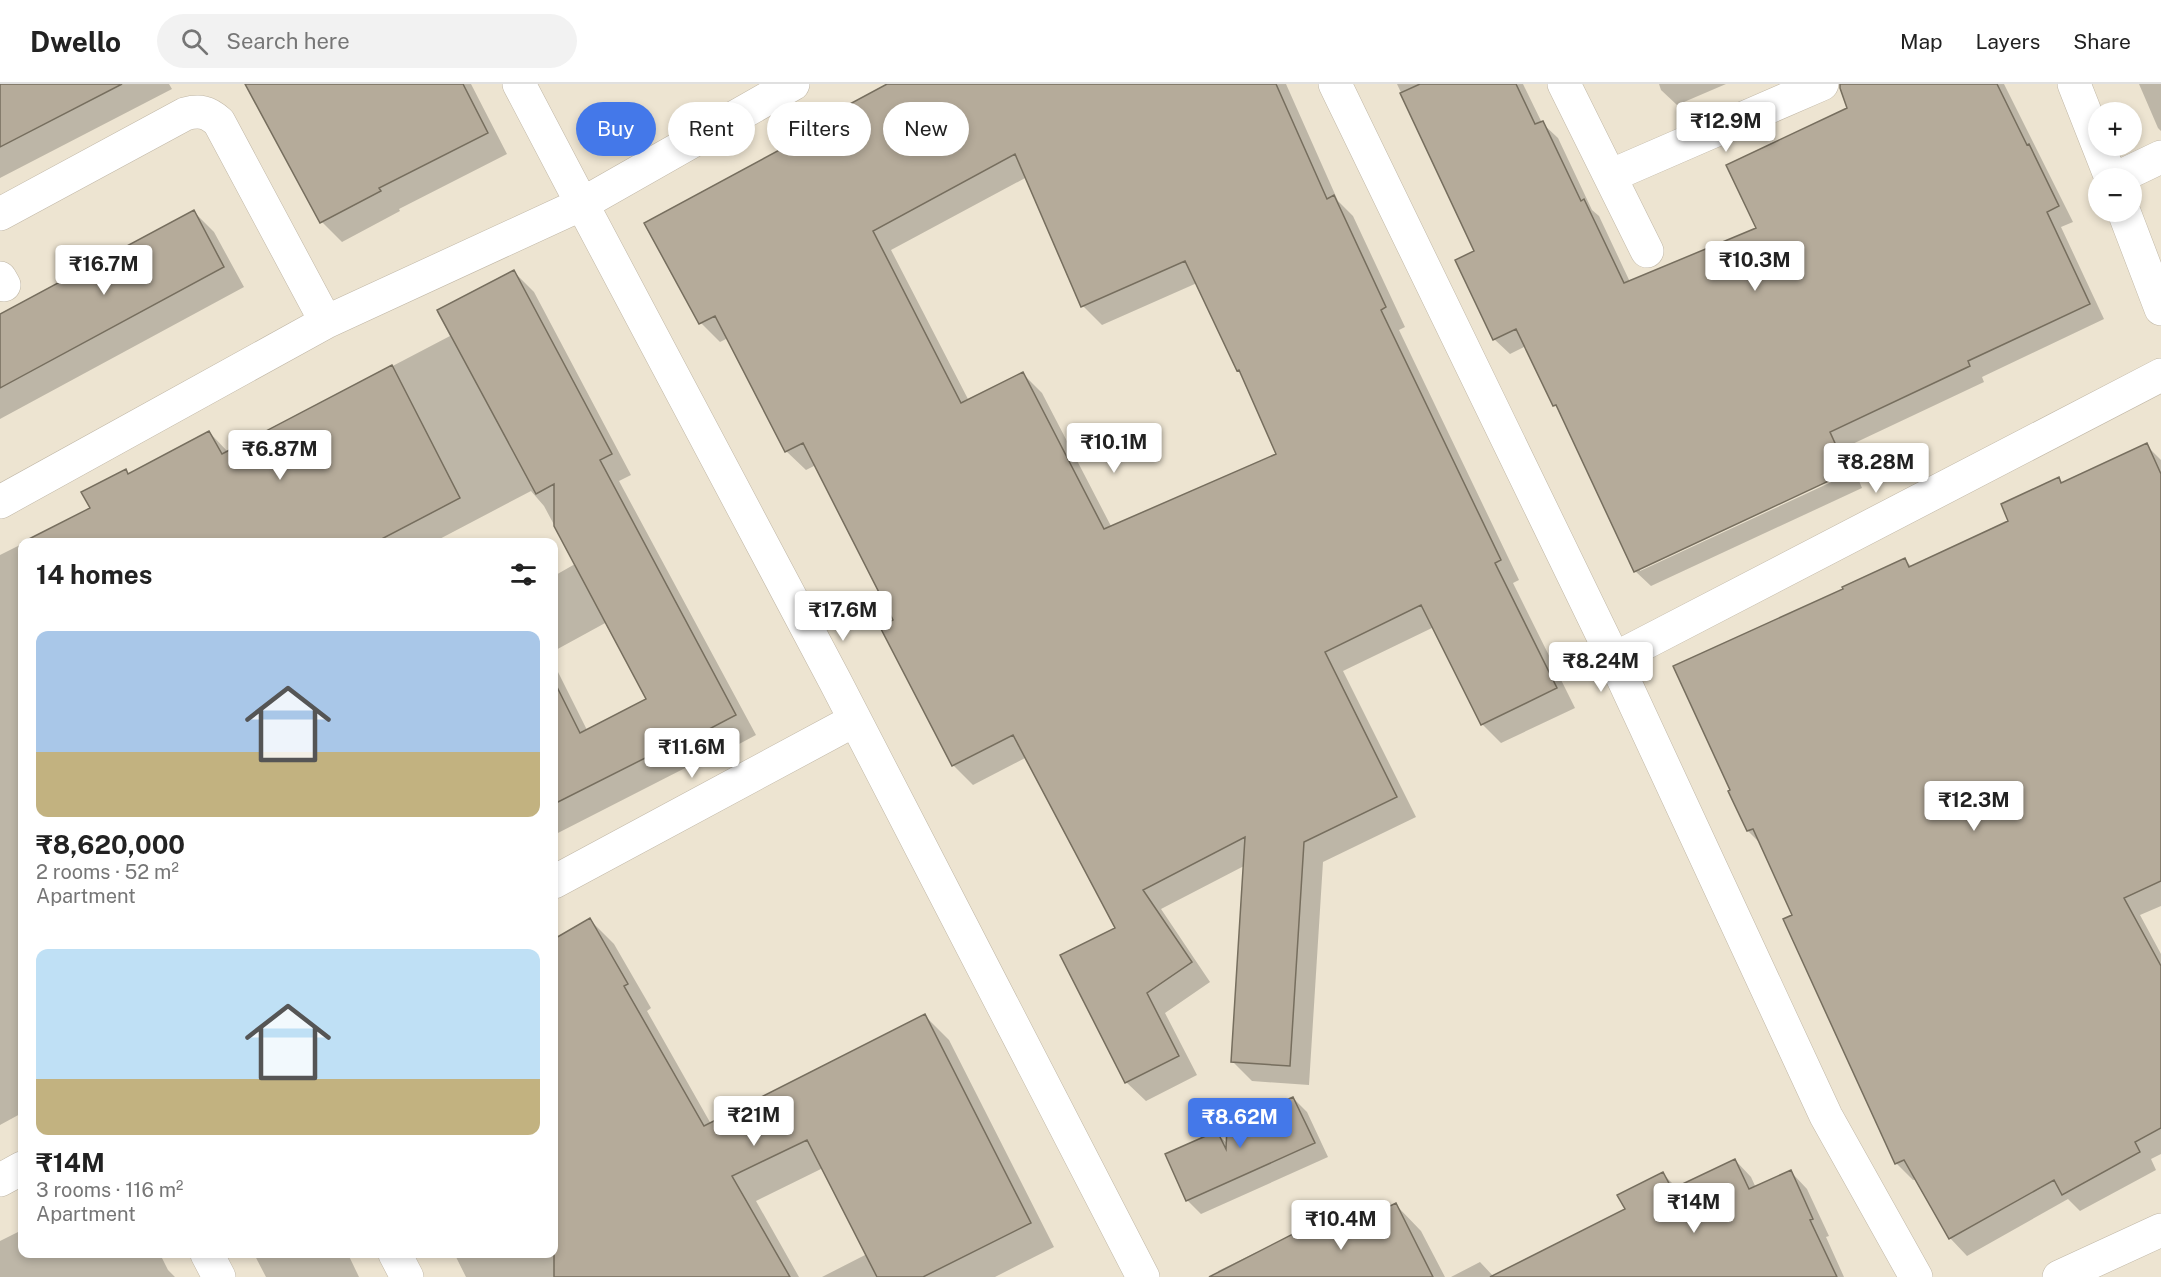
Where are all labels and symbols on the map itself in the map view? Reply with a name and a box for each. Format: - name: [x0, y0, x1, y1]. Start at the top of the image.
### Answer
- pin: ₹12.9M: [1677, 102, 1775, 153]
- pin: ₹10.3M: [1706, 241, 1804, 292]
- pin: ₹16.7M: [55, 245, 153, 296]
- pin: ₹10.1M: [1065, 423, 1163, 474]
- pin: ₹6.87M: [231, 430, 329, 481]
- pin: ₹8.28M: [1827, 443, 1925, 494]
- pin: ₹17.6M: [794, 591, 892, 642]
- pin: ₹8.24M: [1552, 642, 1650, 693]
- pin: ₹11.6M: [643, 728, 741, 779]
- pin: ₹12.3M: [1925, 781, 2023, 832]
- pin: ₹21M: [718, 1096, 790, 1147]
- pin: ₹8.62M: [1191, 1098, 1289, 1149]
- pin: ₹14M: [1658, 1183, 1730, 1234]
- pin: ₹10.4M: [1292, 1200, 1390, 1251]

